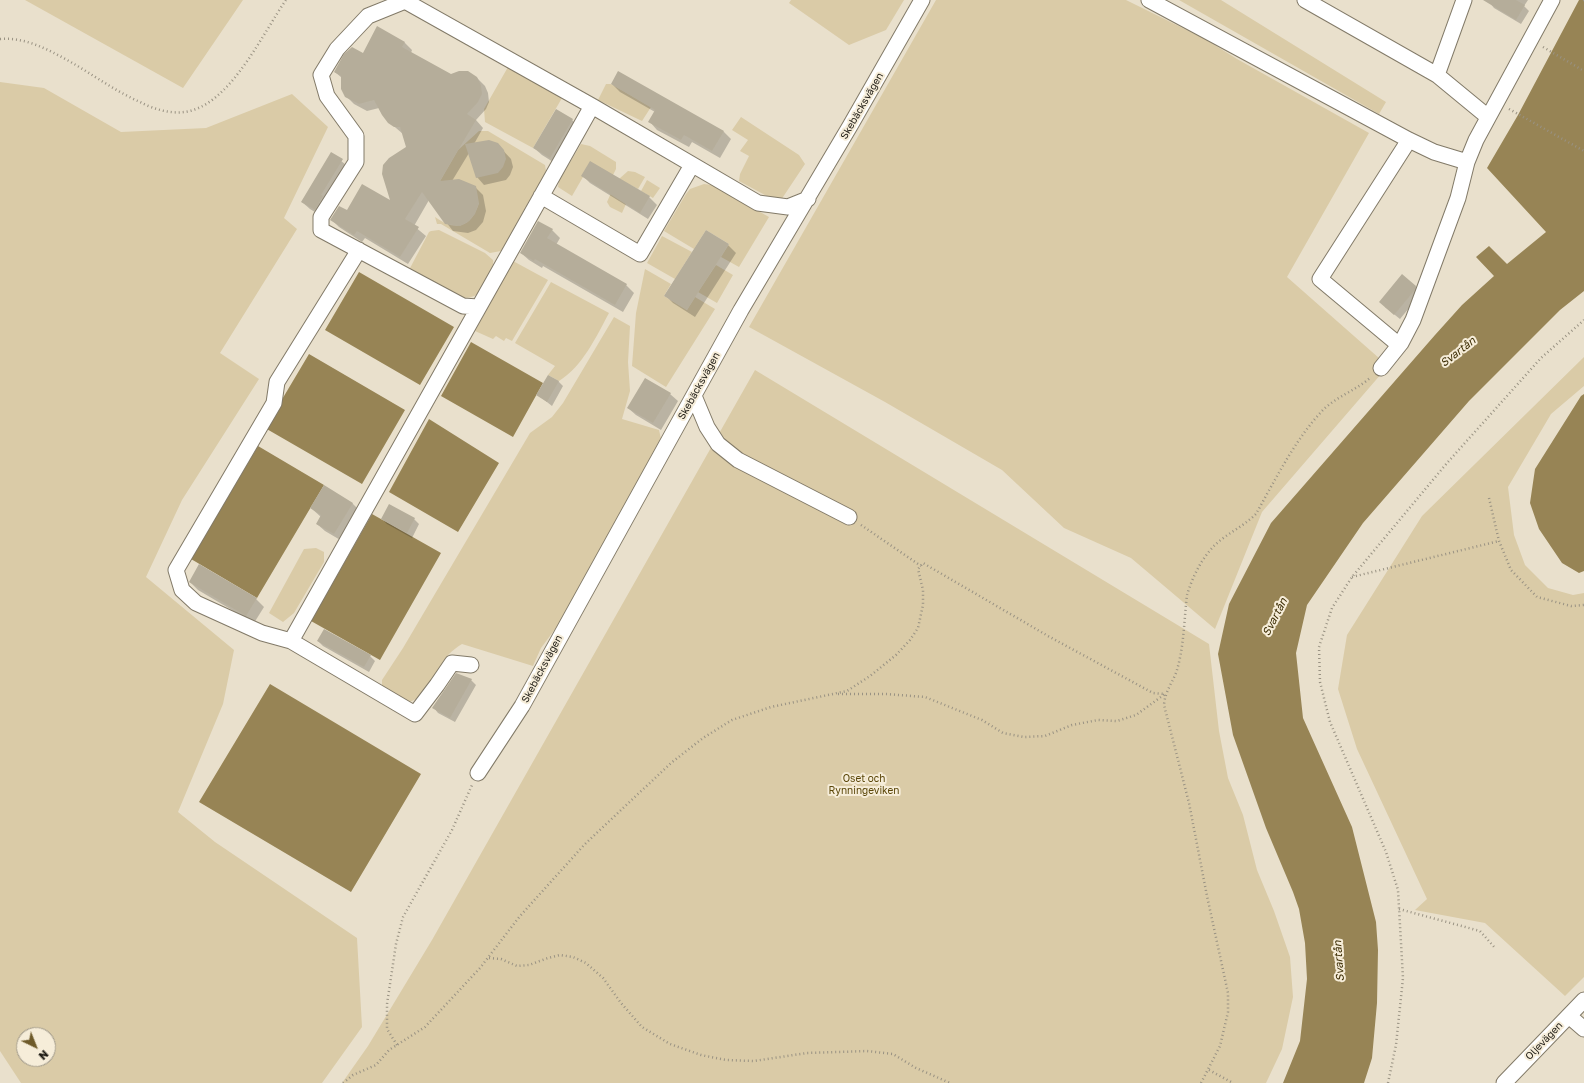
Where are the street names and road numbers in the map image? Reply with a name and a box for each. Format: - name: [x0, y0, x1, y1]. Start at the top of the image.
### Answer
- street label: Skebäcksvägen: [838, 71, 886, 141]
- street label: Skebäcksvägen: [676, 350, 722, 422]
- street label: Skebäcksvägen: [519, 633, 565, 705]
- street label: Oljevägen: [1523, 1020, 1565, 1062]

